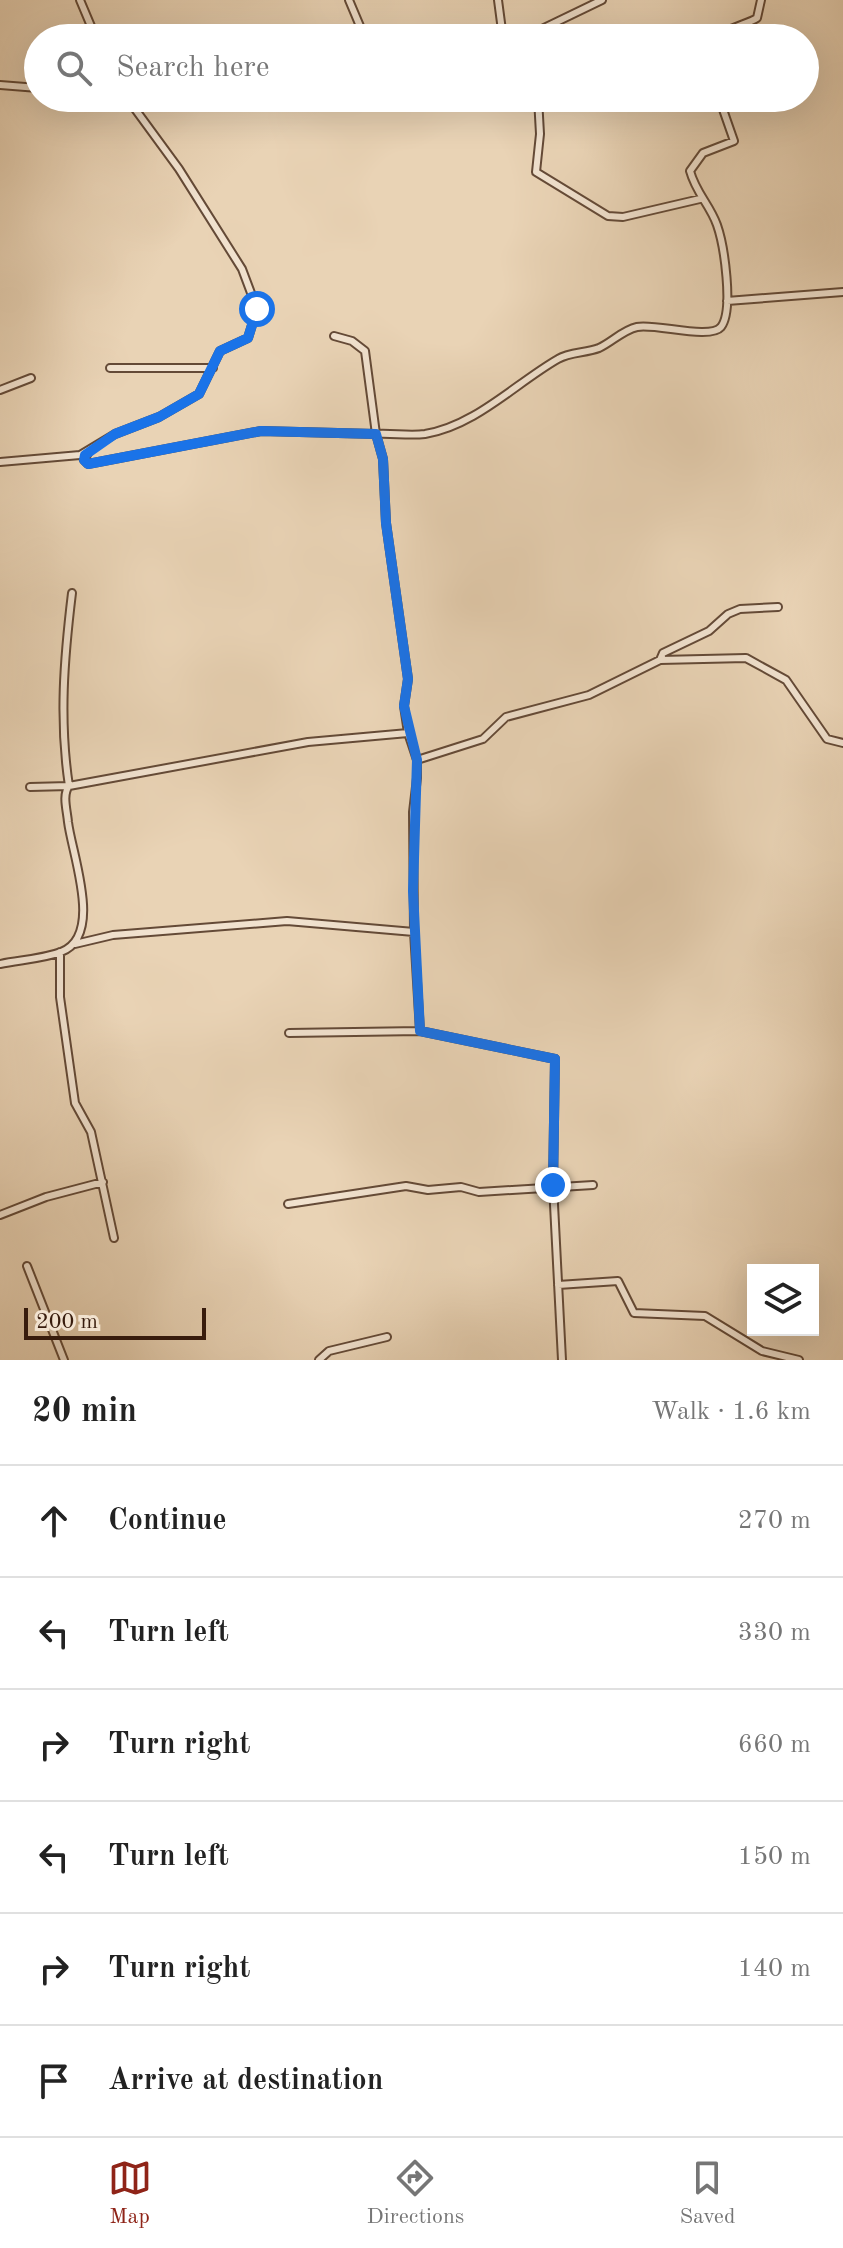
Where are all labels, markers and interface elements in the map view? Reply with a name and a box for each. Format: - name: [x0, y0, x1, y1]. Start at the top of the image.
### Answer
- search box: [24, 24, 819, 112]
- icon: search: [52, 46, 96, 90]
- text: Search here: [116, 53, 270, 83]
- route start: [239, 291, 275, 327]
- route end: [535, 1167, 571, 1203]
- map controls: [747, 1264, 819, 1336]
- button: layers: [747, 1264, 819, 1336]
- scale bar: [24, 1304, 206, 1340]
- text: 200 m: [36, 1311, 98, 1333]
- text: 20 min: [32, 1395, 137, 1429]
- text: Walk · 1.6 km: [651, 1399, 811, 1425]
- icon: ahead: [32, 1499, 76, 1543]
- text: Continue: [108, 1506, 227, 1536]
- text: 270 m: [738, 1508, 811, 1534]
- icon: left: [32, 1611, 76, 1655]
- text: Turn left: [108, 1618, 229, 1648]
- text: 330 m: [738, 1620, 811, 1646]
- icon: right: [32, 1723, 76, 1767]
- text: Turn right: [108, 1730, 250, 1760]
- text: 660 m: [738, 1732, 811, 1758]
- icon: left: [32, 1835, 76, 1879]
- text: Turn left: [108, 1842, 229, 1872]
- text: 150 m: [738, 1844, 811, 1870]
- icon: right: [32, 1947, 76, 1991]
- text: Turn right: [108, 1954, 250, 1984]
- text: 140 m: [738, 1956, 811, 1982]
- icon: arrive: [32, 2059, 76, 2103]
- text: Arrive at destination: [108, 2066, 383, 2096]
- tab: Map: [108, 2156, 152, 2231]
- tab: Directions: [367, 2156, 464, 2231]
- tab: Saved: [679, 2156, 735, 2231]

